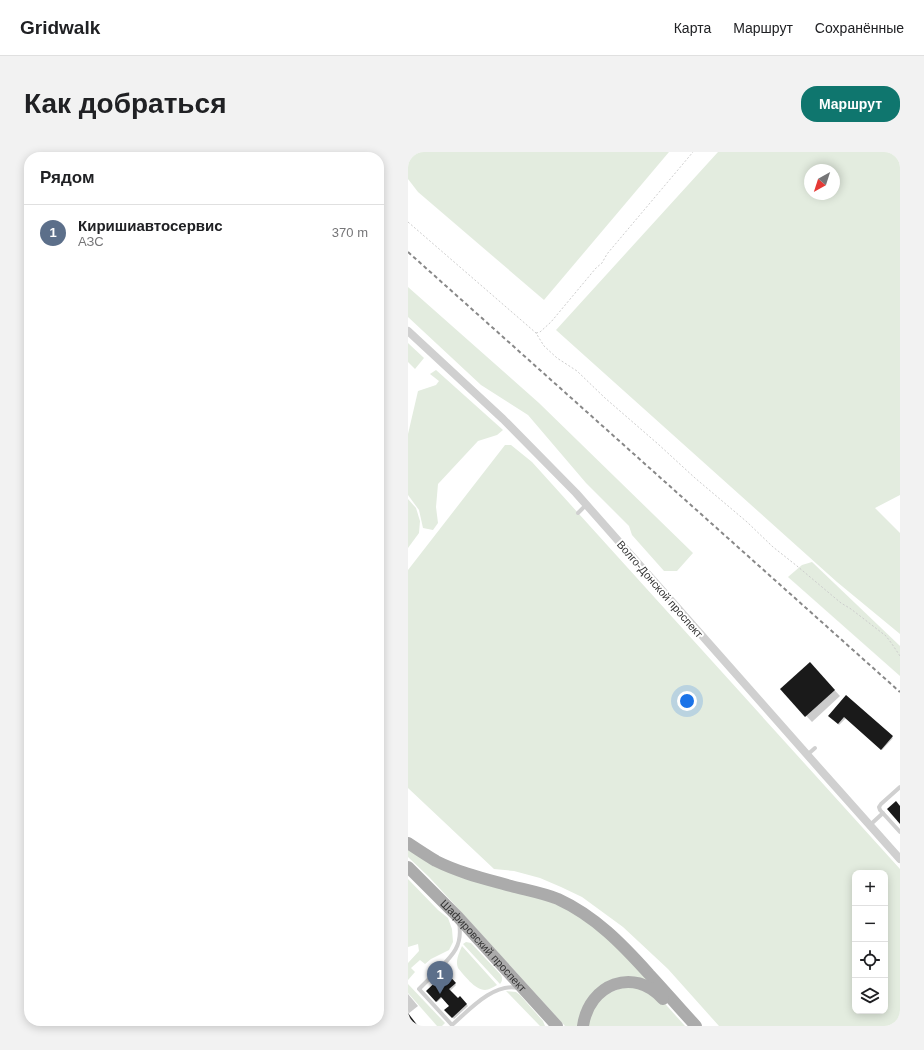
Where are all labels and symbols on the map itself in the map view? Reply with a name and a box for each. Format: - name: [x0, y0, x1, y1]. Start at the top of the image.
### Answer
- north arrow: [804, 164, 840, 200]
- street label: Волго-Донской проспект: [615, 538, 705, 640]
- your location: [677, 691, 697, 711]
- street label: Шафировский проспект: [438, 897, 529, 994]
- pin: 1: [427, 961, 453, 994]

